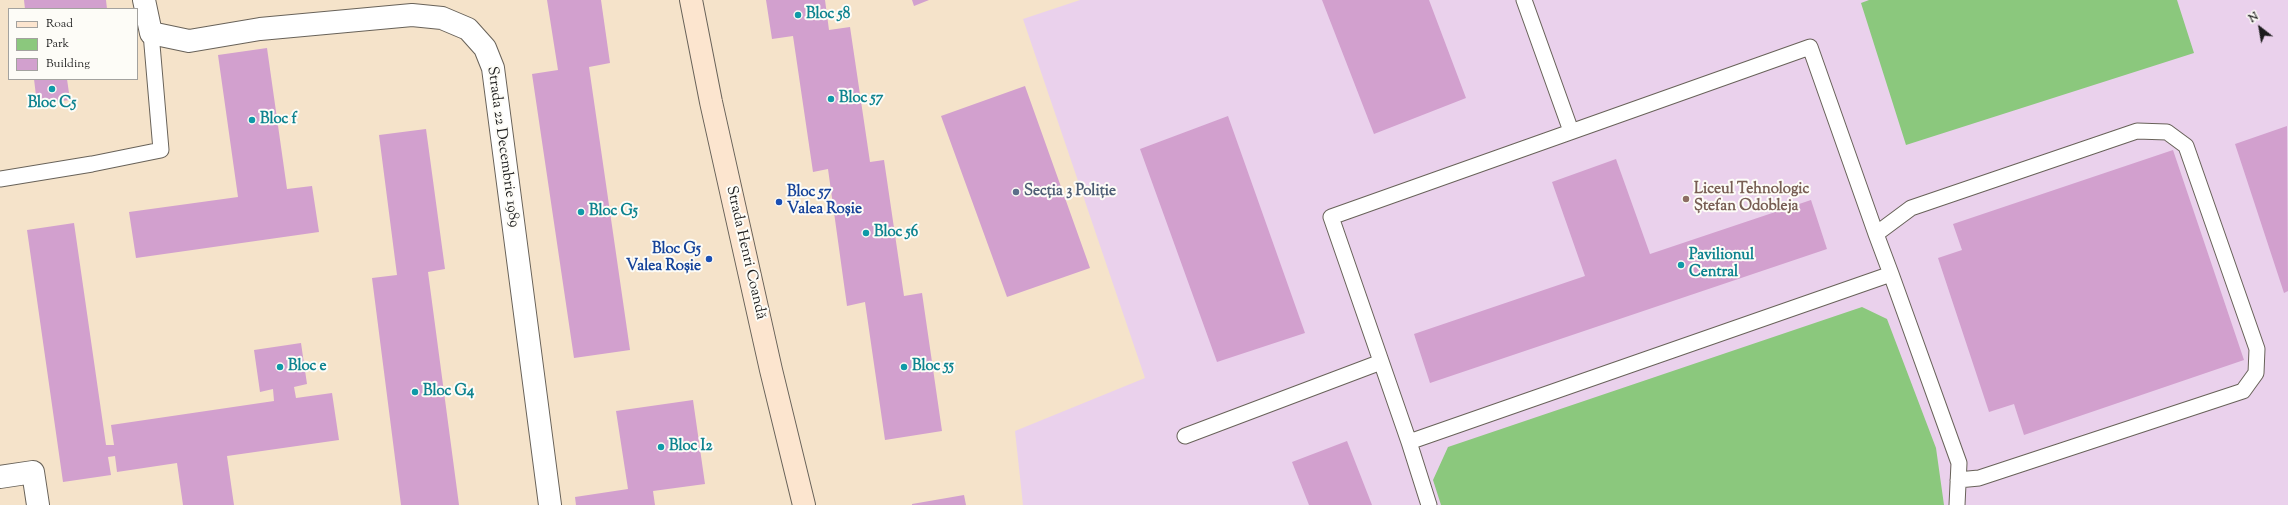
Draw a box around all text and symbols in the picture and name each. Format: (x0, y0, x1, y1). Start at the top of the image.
place label: Bloc 58 (806, 6, 850, 24)
legend (8, 8, 138, 80)
north arrow (2240, 8, 2280, 48)
text: N (2246, 9, 2262, 27)
marker: Bloc 58 (793, 10, 803, 20)
text: Road (46, 15, 73, 33)
text: Park (46, 35, 69, 53)
text: Building (46, 55, 90, 73)
street label: Strada 22 Decembrie 1989 (482, 65, 522, 229)
marker: Bloc C5 (47, 84, 57, 94)
place label: Bloc 57 (839, 90, 883, 108)
marker: Bloc 57 (826, 94, 836, 104)
place label: Bloc C5 (28, 95, 76, 113)
place label: Bloc f (260, 111, 297, 129)
marker: Bloc f (247, 115, 257, 125)
place label: Liceul Tehnologic Ștefan Odobleja (1694, 181, 1809, 216)
place label: Secția 3 Poliție (1024, 183, 1116, 201)
street label: Strada Henri Coandă (721, 184, 769, 322)
place label: Bloc 57 Valea Roșie (787, 184, 862, 219)
marker: Secția 3 Poliție (1011, 187, 1021, 197)
marker: Liceul Tehnologic Ștefan Odobleja (1681, 194, 1691, 204)
marker: Bloc 57 Valea Roșie (774, 197, 784, 207)
place label: Bloc G5 (589, 203, 638, 221)
marker: Bloc G5 (576, 207, 586, 217)
place label: Bloc 56 (874, 224, 918, 242)
marker: Bloc 56 (861, 228, 871, 238)
place label: Bloc G5 Valea Roșie (626, 241, 701, 276)
place label: Pavilionul Central (1689, 247, 1754, 282)
marker: Bloc G5 Valea Roșie (704, 254, 714, 264)
marker: Pavilionul Central (1676, 260, 1686, 270)
place label: Bloc e (288, 358, 327, 376)
place label: Bloc 55 (912, 358, 954, 376)
marker: Bloc e (275, 362, 285, 372)
marker: Bloc 55 (899, 362, 909, 372)
place label: Bloc G4 (423, 383, 474, 401)
marker: Bloc G4 (410, 387, 420, 397)
place label: Bloc I2 (669, 438, 713, 456)
marker: Bloc I2 (656, 442, 666, 452)

